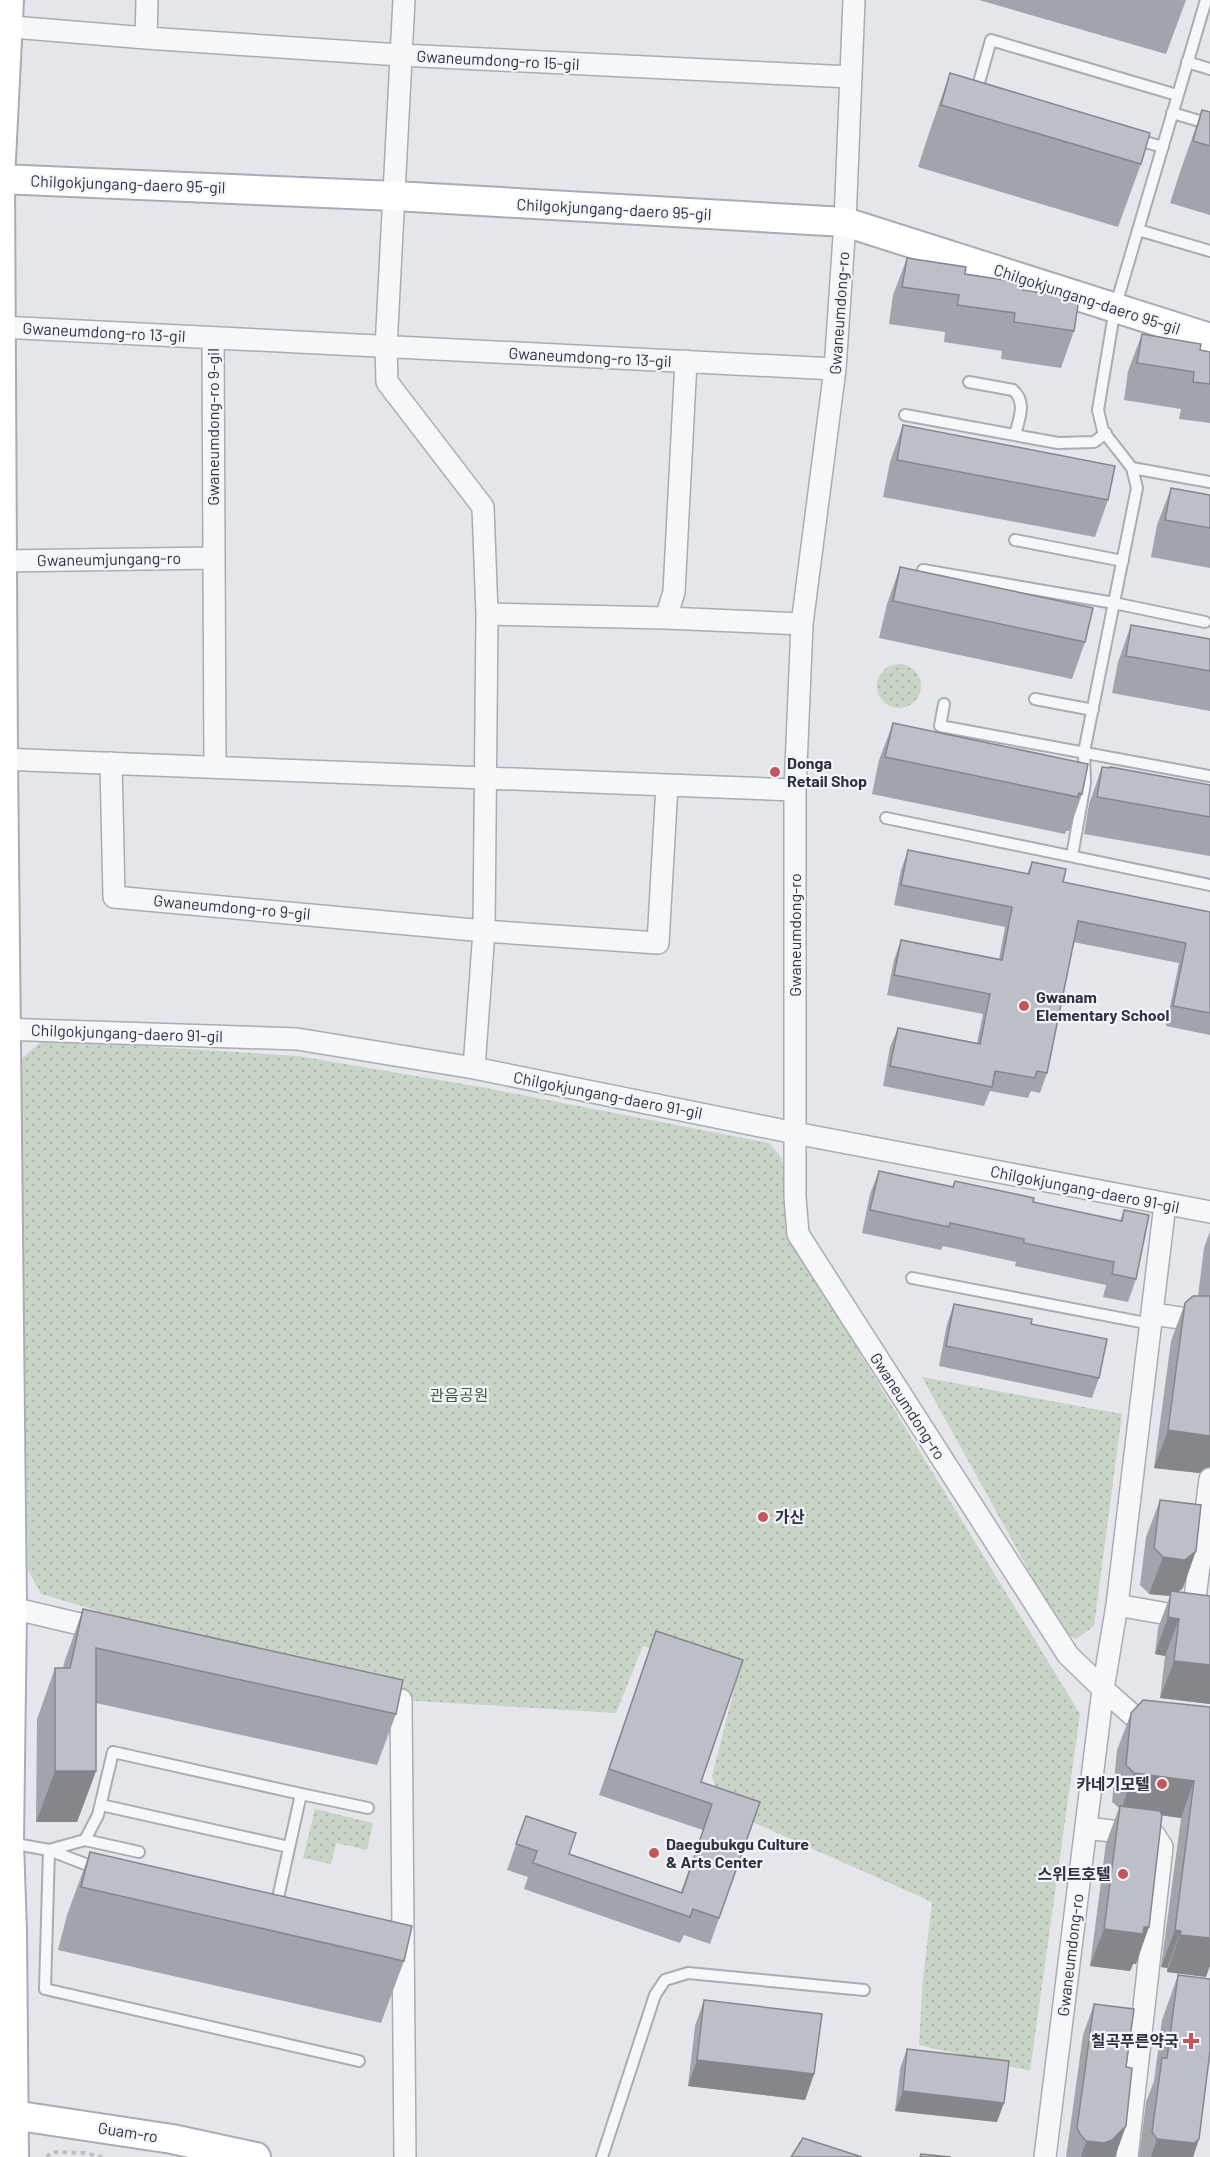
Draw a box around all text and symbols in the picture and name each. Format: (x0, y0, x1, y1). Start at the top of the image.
street label: Gwaneumdong-ro 15-gil (416, 46, 580, 73)
street label: Chilgokjungang-daero 95-gil (30, 171, 226, 196)
street label: Chilgokjungang-daero 95-gil (516, 194, 712, 223)
street label: Gwaneumdong-ro (825, 251, 852, 375)
street label: Chilgokjungang-daero 95-gil (991, 259, 1183, 338)
street label: Gwaneumdong-ro 13-gil (22, 318, 186, 345)
street label: Gwaneumdong-ro 13-gil (508, 343, 672, 370)
street label: Gwaneumdong-ro 9-gil (203, 348, 222, 506)
street label: Gwaneumjungang-ro (37, 548, 181, 569)
place label: Donga Retail Shop (787, 753, 867, 790)
marker: Donga Retail Shop (768, 765, 782, 779)
street label: Gwaneumdong-ro (785, 873, 804, 997)
street label: Gwaneumdong-ro 9-gil (153, 890, 311, 923)
place label: Gwanam Elementary School (1036, 987, 1170, 1024)
marker: Gwanam Elementary School (1017, 999, 1031, 1013)
street label: Chilgokjungang-daero 91-gil (31, 1020, 223, 1045)
street label: Chilgokjungang-daero 91-gil (512, 1067, 704, 1122)
street label: Chilgokjungang-daero 91-gil (989, 1161, 1181, 1216)
street label: Gwaneumdong-ro (867, 1349, 950, 1463)
park label: 관음공원 (430, 1385, 488, 1404)
place label: 가산 (775, 1507, 805, 1526)
marker: 가산 (756, 1510, 770, 1524)
place label: 카네기모텔 (1076, 1774, 1150, 1793)
marker: 카네기모텔 (1155, 1777, 1169, 1791)
place label: Daegubukgu Culture & Arts Center (666, 1834, 809, 1871)
marker: Daegubukgu Culture & Arts Center (647, 1846, 661, 1860)
place label: 스위트호텔 (1037, 1864, 1111, 1883)
marker: 스위트호텔 (1116, 1867, 1130, 1881)
street label: Gwaneumdong-ro (1053, 1892, 1086, 2017)
place label: 칠곡푸른약국 (1091, 2031, 1179, 2050)
marker: 칠곡푸른약국 (1184, 2034, 1198, 2048)
street label: Guam-ro (97, 2117, 159, 2146)

